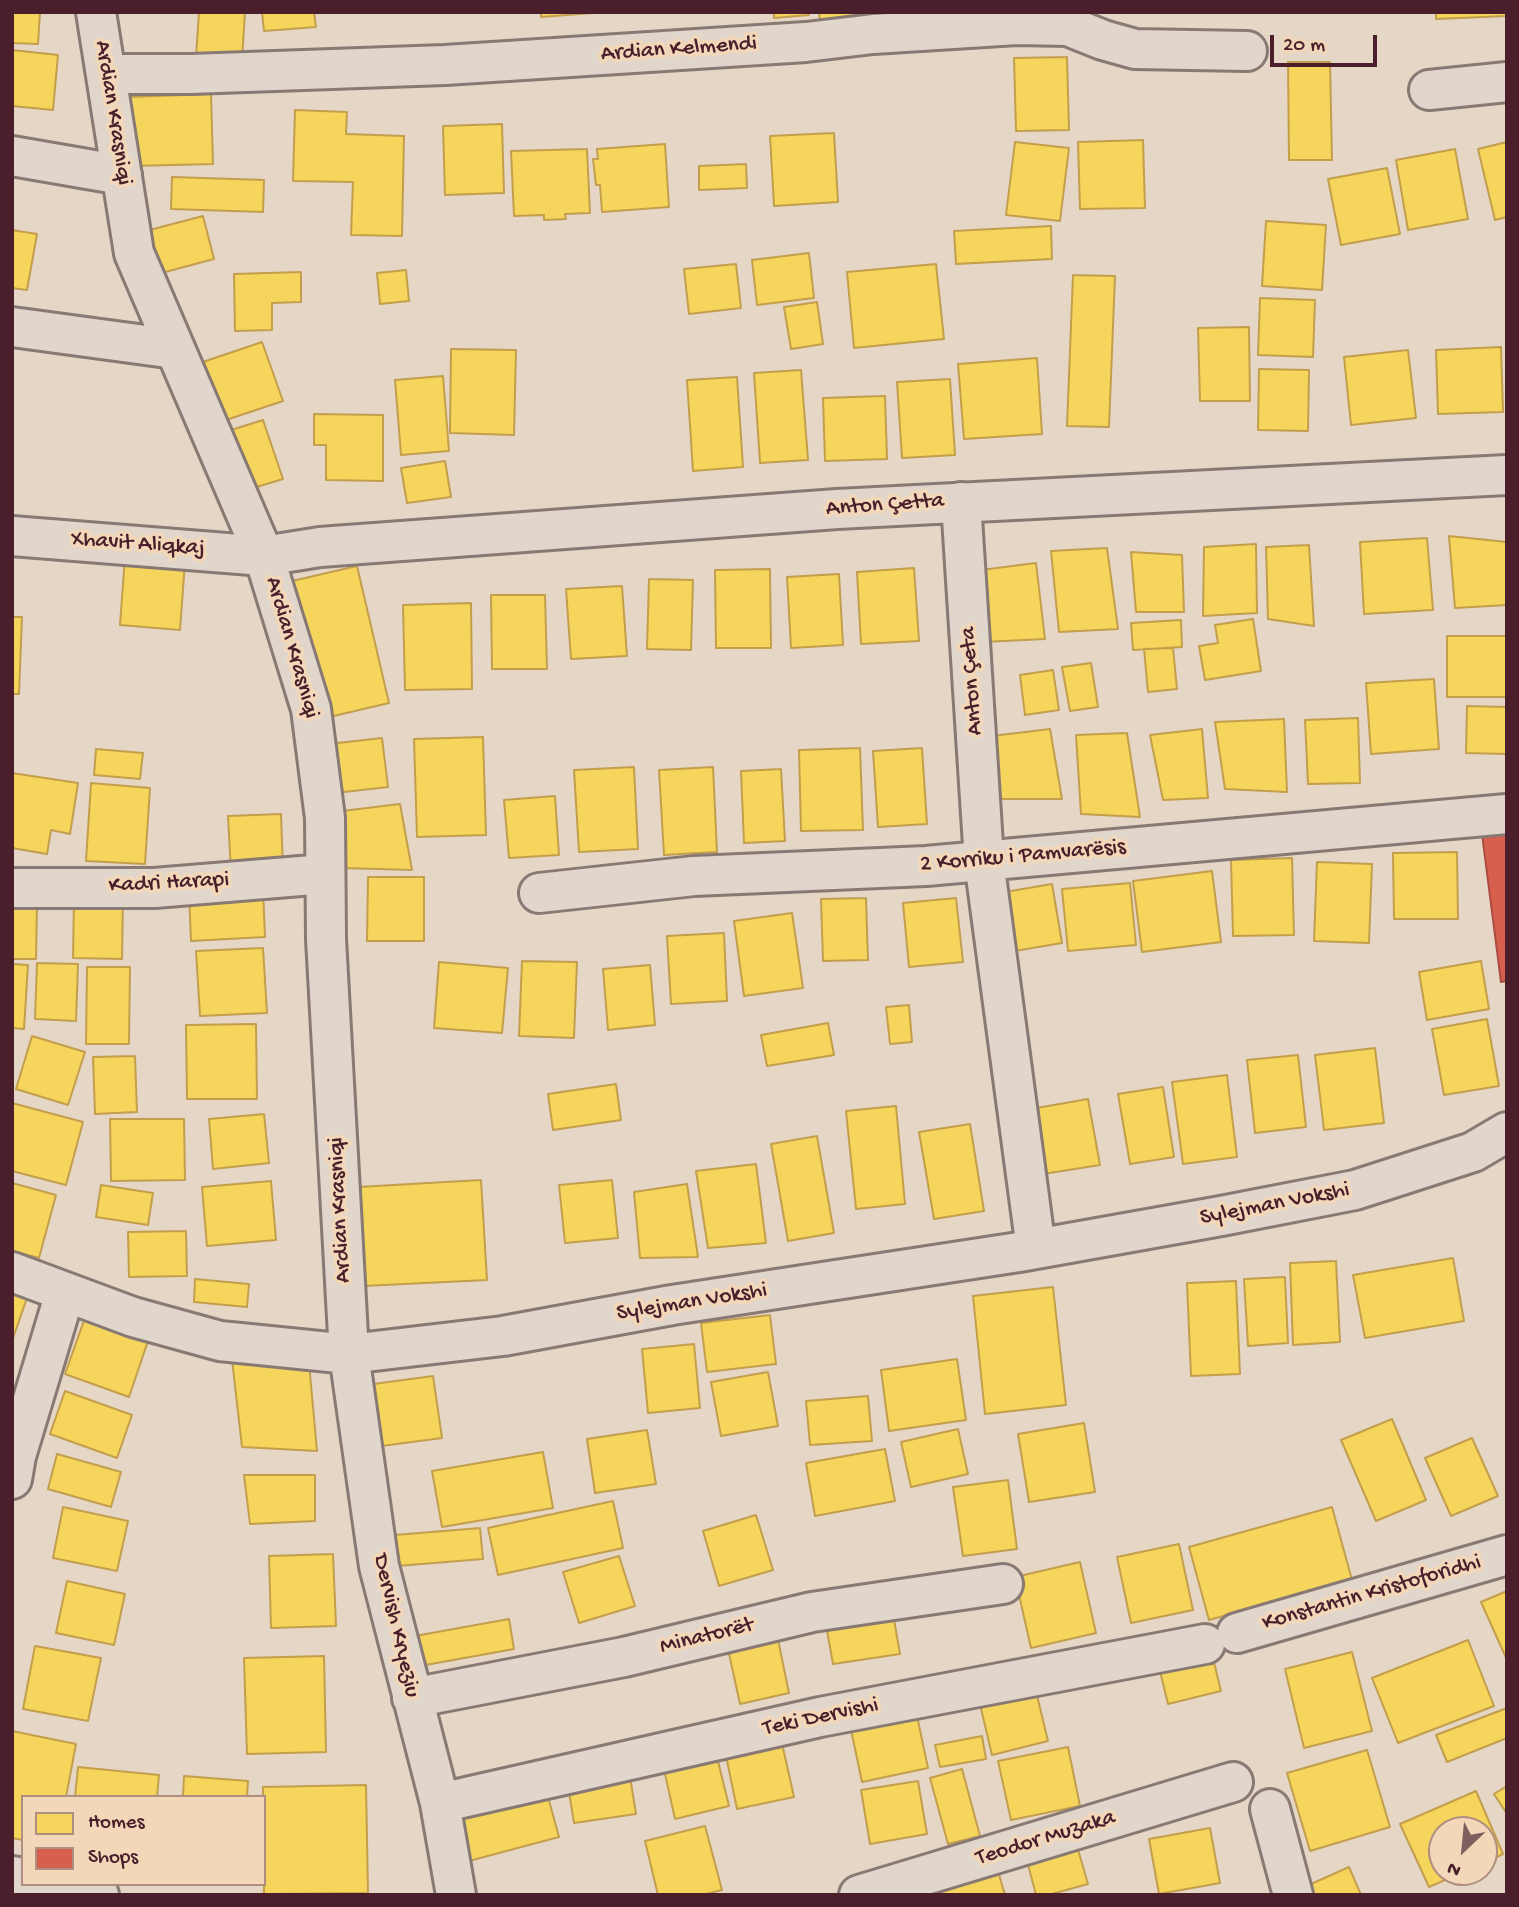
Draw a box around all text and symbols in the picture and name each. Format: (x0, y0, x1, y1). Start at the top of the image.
scale bar (1274, 21, 1381, 65)
street label: Ardian Kelmendi (600, 31, 758, 69)
text: 20 m (1283, 34, 1325, 59)
street label: Ardian Krasniqi (87, 39, 137, 187)
street label: Anton Çetta (825, 488, 945, 524)
street label: Xhavit Aliqkaj (70, 527, 206, 563)
street label: Ardian Krasniqi (258, 574, 324, 722)
street label: Anton Çeta (955, 626, 991, 736)
street label: 2 Korriku i Pamvarësis (919, 834, 1127, 880)
street label: Kadri Harapi (108, 867, 230, 901)
street label: Ardian Krasniqi (323, 1136, 359, 1284)
street label: Sylejman Vokshi (1198, 1177, 1352, 1233)
street label: Sylejman Vokshi (615, 1277, 769, 1329)
street label: Konstantin Kristoforidhi (1259, 1550, 1485, 1638)
street label: Dervish Kryeziu (365, 1552, 425, 1700)
street label: Minatorët (657, 1612, 757, 1662)
street label: Teki Dervishi (761, 1692, 881, 1744)
legend (21, 1795, 266, 1886)
street label: Teodor Muzaka (973, 1805, 1119, 1873)
text: Homes (88, 1811, 144, 1836)
north arrow (1428, 1816, 1498, 1886)
text: Shops (88, 1846, 138, 1871)
text: N (1444, 1855, 1465, 1882)

